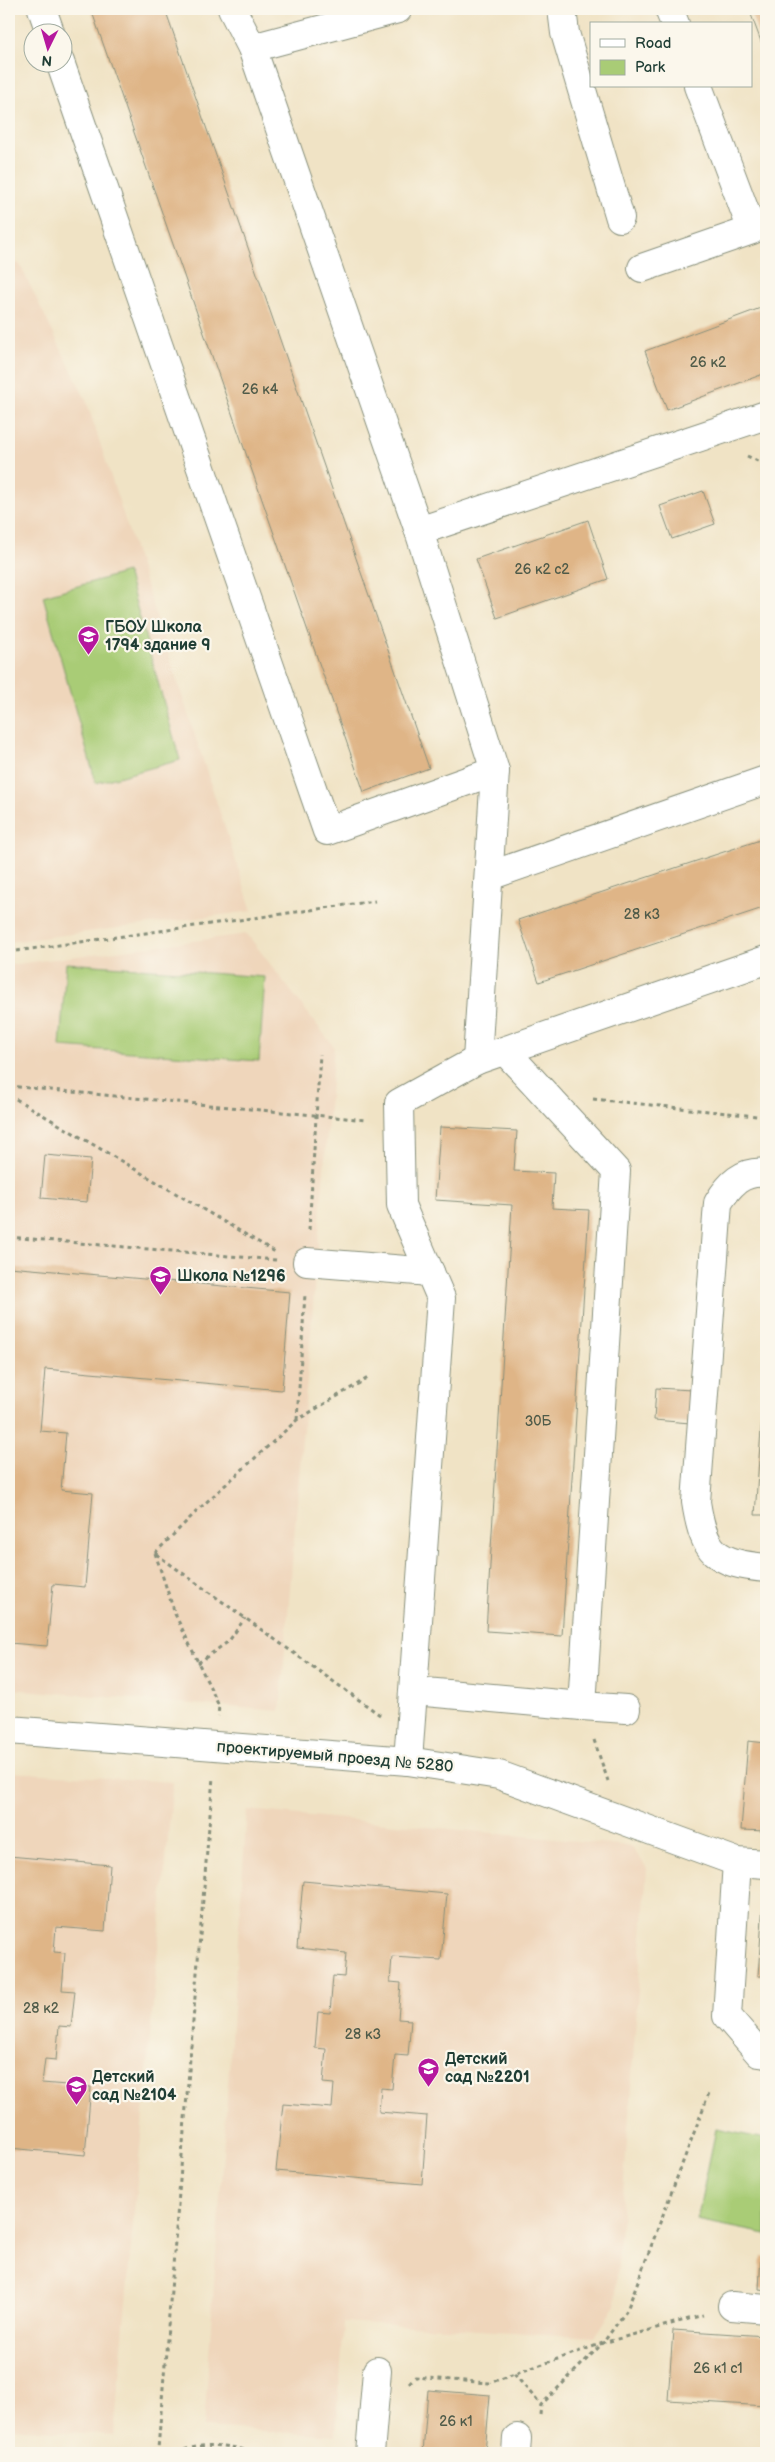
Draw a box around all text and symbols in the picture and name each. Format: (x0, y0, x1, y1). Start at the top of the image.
north arrow (22, 22, 72, 72)
legend (590, 22, 752, 88)
text: Road (635, 34, 671, 53)
text: N (41, 52, 53, 69)
text: Park (635, 58, 666, 77)
house number: 26 к2 (690, 354, 727, 371)
house number: 26 к4 (242, 381, 279, 398)
house number: 26 к2 с2 (514, 561, 570, 578)
place label: ГБОУ Школа 1794 здание 9 (105, 618, 211, 655)
school or university icon: ГБОУ Школа 1794 здание 9 (77, 624, 101, 655)
house number: 28 к3 (624, 906, 660, 923)
school or university icon: Школа №1296 (149, 1264, 173, 1295)
place label: Школа №1296 (177, 1267, 286, 1286)
house number: 30Б (525, 1413, 552, 1430)
street label: проектируемый проезд № 5280 (216, 1737, 454, 1777)
house number: 28 к2 (23, 2000, 60, 2017)
house number: 28 к3 (345, 2026, 381, 2043)
place label: Детский сад №2201 (445, 2050, 530, 2087)
school or university icon: Детский сад №2201 (417, 2056, 441, 2087)
place label: Детский сад №2104 (92, 2068, 177, 2105)
school or university icon: Детский сад №2104 (64, 2074, 88, 2105)
house number: 26 к1 с1 (693, 2360, 743, 2377)
house number: 26 к1 (439, 2413, 473, 2430)

